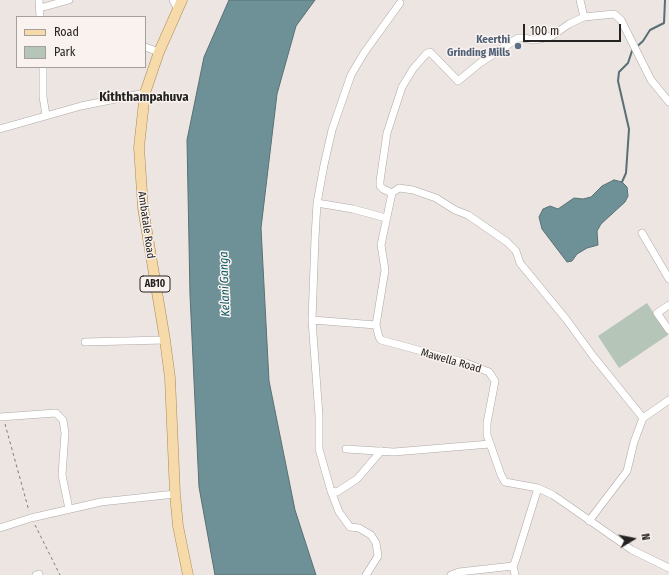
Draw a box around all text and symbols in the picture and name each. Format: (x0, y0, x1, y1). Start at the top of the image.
legend (16, 16, 146, 68)
scale bar (525, 16, 623, 42)
text: 100 m (530, 24, 559, 38)
text: Road (54, 25, 79, 39)
place label: Keerthi Grinding Mills (447, 33, 510, 59)
marker: Keerthi Grinding Mills (513, 41, 523, 51)
text: Park (54, 45, 75, 59)
district label: Kiththampahuva (99, 89, 189, 105)
street label: Ambatale Road (135, 190, 157, 260)
water label: Kelani Ganga (217, 251, 233, 317)
road number: AB10 (140, 276, 170, 292)
street label: Mawella Road (419, 346, 483, 376)
north arrow (613, 519, 653, 559)
text: N (638, 532, 652, 541)

